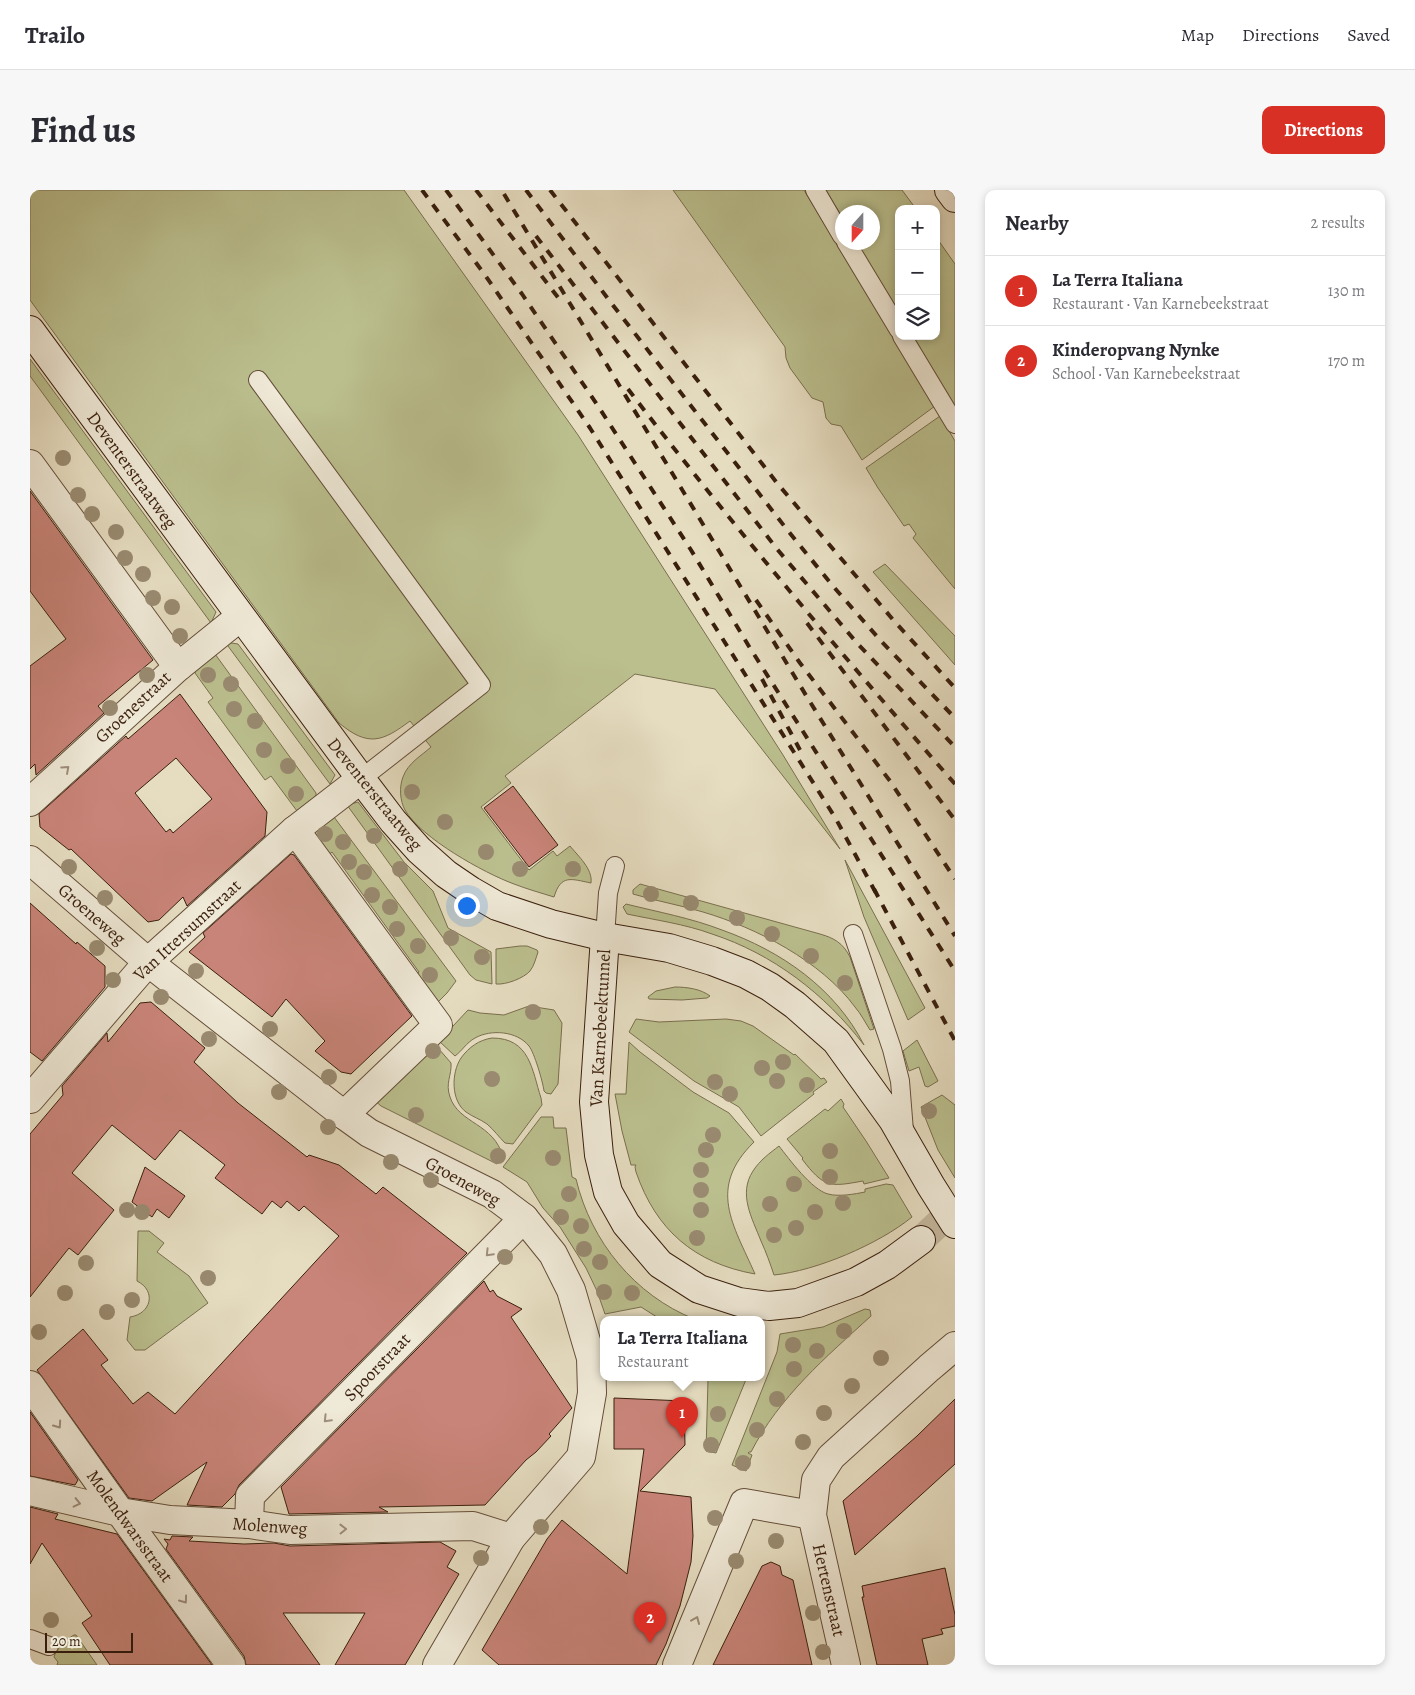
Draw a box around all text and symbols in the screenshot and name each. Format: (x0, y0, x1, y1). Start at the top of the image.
text: Trailo (25, 19, 85, 51)
text: Map (1181, 23, 1214, 47)
text: Directions (1242, 23, 1319, 47)
text: Saved (1347, 23, 1390, 47)
text: Find us (30, 106, 136, 154)
button: Directions (1262, 106, 1385, 154)
north arrow (835, 205, 880, 250)
map controls (895, 205, 940, 340)
button: + (895, 205, 940, 250)
text: Nearby (1005, 209, 1068, 237)
text: 2 results (1310, 212, 1365, 234)
button: − (895, 250, 940, 295)
text: La Terra Italiana (1052, 267, 1183, 293)
text: 1 (1018, 280, 1024, 302)
text: 130 m (1328, 280, 1365, 302)
text: Restaurant · Van Karnebeekstraat (1052, 293, 1269, 315)
button: layers (895, 295, 940, 340)
text: Kinderopvang Nynke (1052, 337, 1220, 363)
text: 2 (1017, 350, 1025, 372)
text: 170 m (1328, 350, 1365, 372)
text: School · Van Karnebeekstraat (1052, 363, 1240, 385)
street label: Deventerstraatweg (81, 407, 183, 533)
street label: Groenestraat (90, 665, 176, 748)
street label: Deventerstraatweg (322, 732, 428, 856)
one-way arrow (61, 766, 70, 775)
street label: Van Ittersumstraat (127, 874, 246, 987)
street label: Groeneweg (53, 878, 131, 950)
your location (454, 893, 480, 919)
street label: Van Karnebeektunnel (584, 948, 616, 1108)
street label: Groeneweg (421, 1150, 505, 1212)
one-way arrow (486, 1247, 495, 1256)
popup (600, 1316, 765, 1381)
text: La Terra Italiana (617, 1325, 748, 1351)
street label: Spoorstraat (338, 1328, 416, 1406)
text: Restaurant (617, 1351, 689, 1373)
pin: 1 (666, 1397, 698, 1438)
one-way arrow (324, 1413, 333, 1422)
one-way arrow (52, 1419, 61, 1429)
street label: Molendwarsstraat (81, 1465, 179, 1587)
one-way arrow (73, 1497, 82, 1508)
street label: Molenweg (232, 1511, 308, 1541)
one-way arrow (340, 1524, 347, 1534)
street label: Hertenstraat (807, 1541, 851, 1639)
one-way arrow (178, 1594, 186, 1603)
pin: 2 (634, 1602, 666, 1643)
one-way arrow (689, 1616, 700, 1625)
scale bar (45, 1630, 132, 1653)
text: 20 m (52, 1632, 81, 1651)

